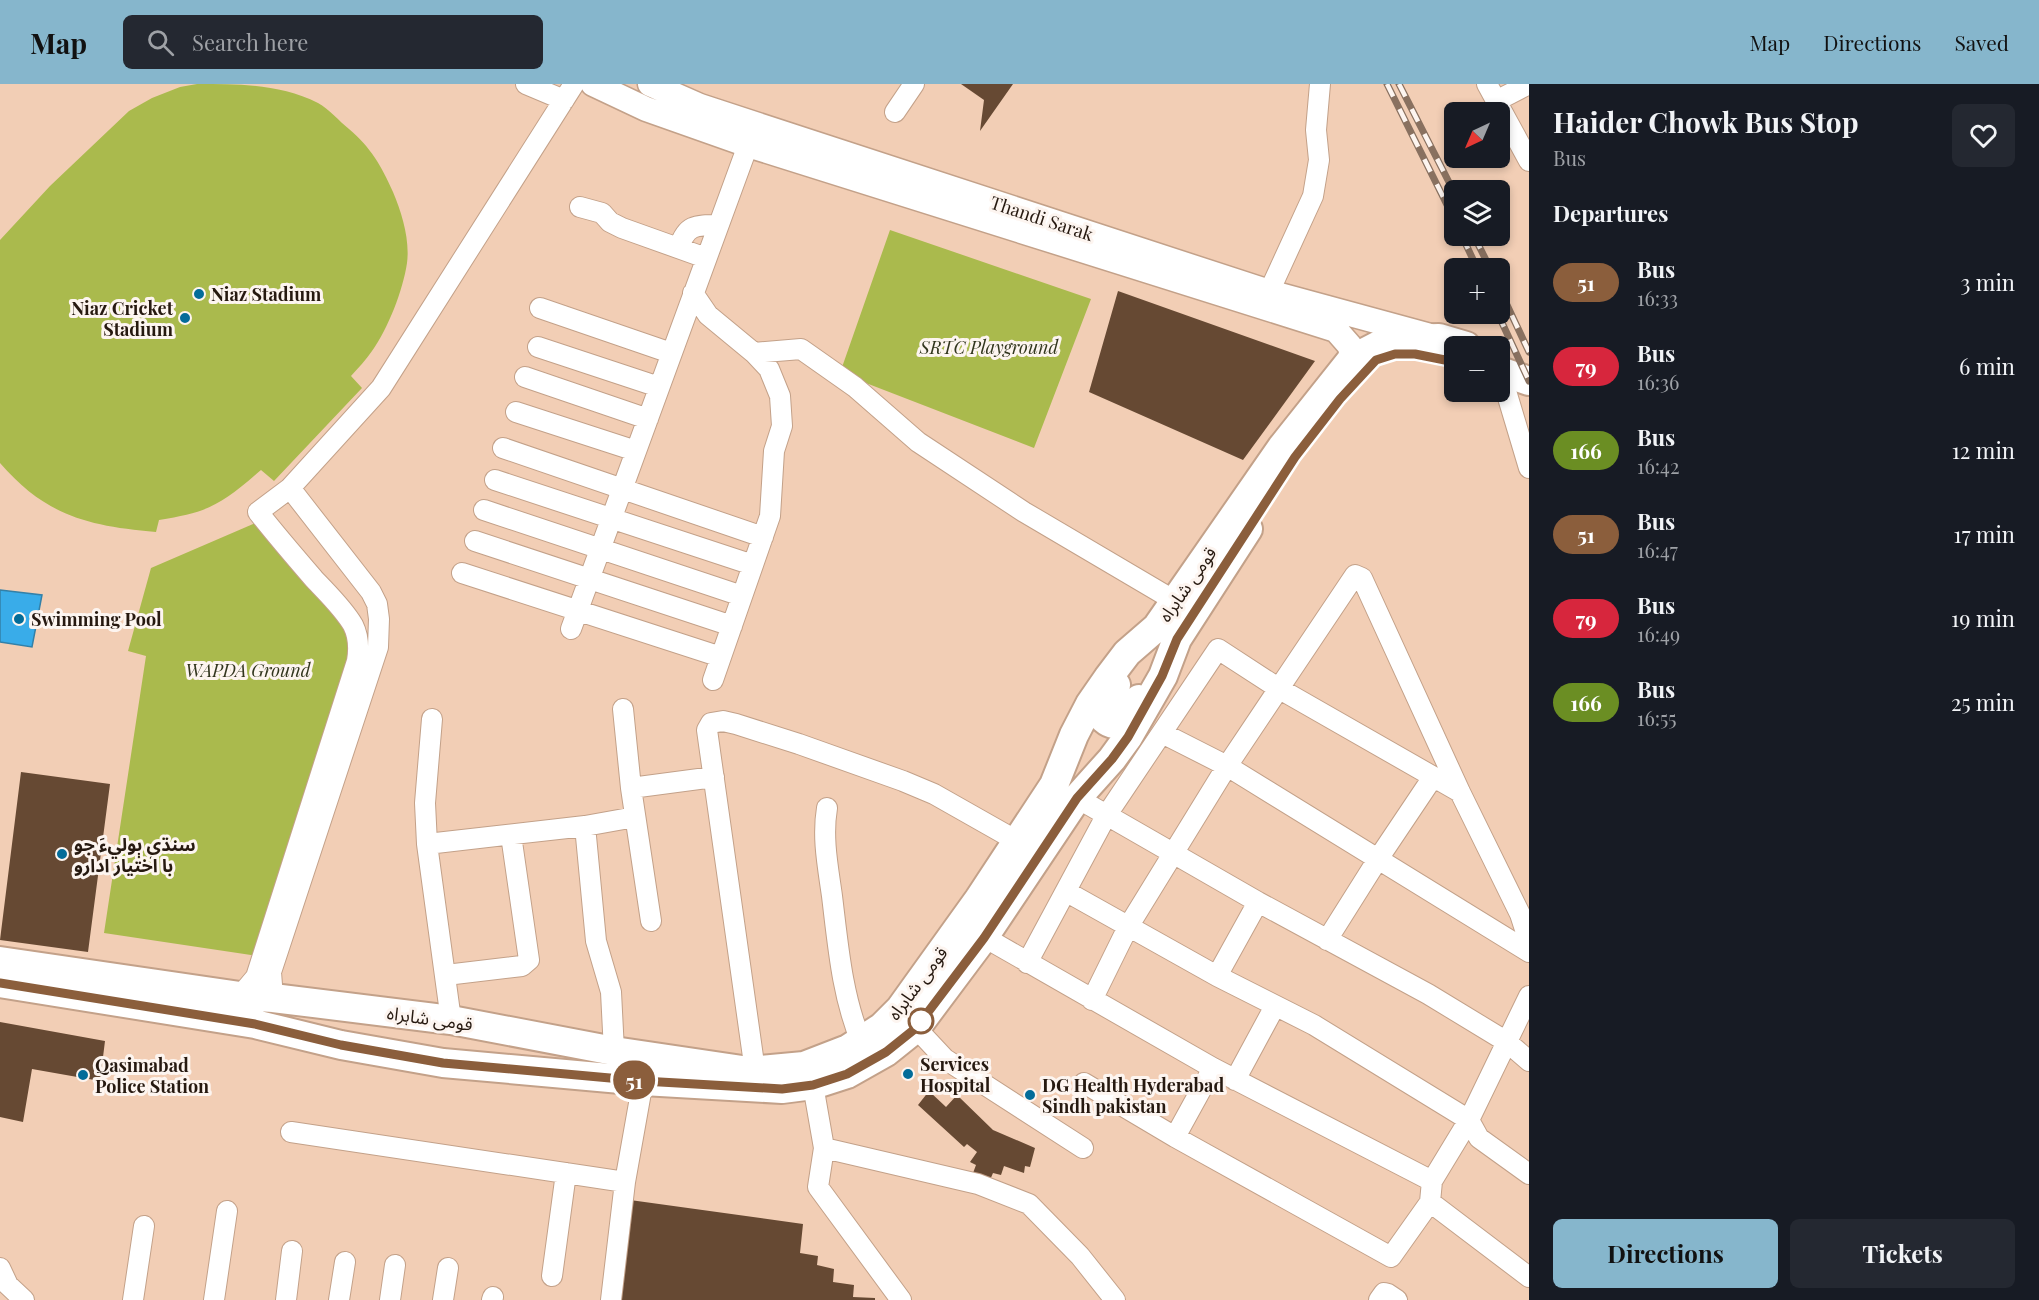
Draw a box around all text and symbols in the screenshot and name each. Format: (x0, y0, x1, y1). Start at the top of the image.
search box (123, 15, 543, 69)
text: Map (30, 24, 87, 61)
icon: search (144, 26, 177, 59)
text: Search here (192, 27, 308, 57)
text: Map (1749, 28, 1790, 56)
text: Directions (1823, 28, 1921, 56)
text: Saved (1954, 28, 2009, 56)
north arrow (1444, 102, 1510, 168)
map controls (1444, 102, 1510, 402)
text: Haider Chowk Bus Stop (1553, 103, 1858, 140)
button: heart (1952, 104, 2015, 167)
text: Bus (1553, 144, 1586, 171)
button: layers (1444, 180, 1510, 246)
street label: Thandi Sarak (987, 190, 1097, 246)
text: Departures (1553, 198, 1668, 228)
text: Bus (1637, 254, 1675, 284)
button: + (1444, 258, 1510, 324)
text: 3 min (1960, 267, 2015, 297)
text: 51 (1577, 268, 1595, 296)
place label: Niaz Stadium (211, 282, 322, 306)
text: 16:33 (1637, 284, 1678, 311)
marker: Niaz Stadium (192, 287, 206, 301)
place label: Niaz Cricket Stadium (71, 296, 174, 341)
marker: Niaz Cricket Stadium (178, 311, 192, 325)
park label: SRTC Playground (919, 335, 1060, 359)
button: − (1444, 336, 1510, 402)
text: Bus (1637, 338, 1675, 368)
text: 6 min (1959, 351, 2015, 381)
text: 79 (1575, 352, 1597, 380)
text: 16:36 (1637, 368, 1679, 395)
text: Bus (1637, 422, 1675, 452)
text: 12 min (1952, 435, 2015, 465)
text: 166 (1570, 436, 1602, 464)
text: 16:42 (1637, 452, 1680, 479)
text: Bus (1637, 506, 1675, 536)
text: 17 min (1954, 519, 2015, 549)
text: 51 (1577, 520, 1595, 548)
text: 16:47 (1637, 536, 1678, 563)
street label: قومی شاہراہ (1152, 542, 1222, 626)
text: Bus (1637, 590, 1675, 620)
text: 19 min (1951, 603, 2015, 633)
text: 79 (1575, 604, 1597, 632)
place label: Swimming Pool (31, 607, 162, 631)
marker: Swimming Pool (12, 612, 26, 626)
text: 16:49 (1637, 620, 1680, 647)
park label: WAPDA Ground (186, 658, 312, 682)
text: Bus (1637, 674, 1675, 704)
text: 25 min (1951, 687, 2015, 717)
text: 166 (1570, 688, 1602, 716)
text: 16:55 (1637, 704, 1677, 731)
place label: سنڌي ٻوليءَ جو با اختيار ادارو (74, 832, 196, 877)
marker: سنڌي ٻوليءَ جو با اختيار ادارو (55, 847, 69, 861)
street label: قومی شاہراہ (881, 941, 953, 1025)
street label: قومی شاہراہ (386, 1000, 474, 1036)
unlabelled marker (908, 1008, 934, 1034)
place label: Services Hospital (920, 1052, 991, 1097)
place label: Qasimabad Police Station (95, 1053, 209, 1098)
line badge: 51 (607, 1060, 661, 1100)
text: 51 (625, 1066, 643, 1094)
marker: Services Hospital (901, 1067, 915, 1081)
marker: Qasimabad Police Station (76, 1068, 90, 1082)
place label: DG Health Hyderabad Sindh pakistan (1042, 1073, 1224, 1118)
marker: DG Health Hyderabad Sindh pakistan (1023, 1088, 1037, 1102)
button: Directions (1553, 1219, 1778, 1288)
button: Tickets (1790, 1219, 2015, 1288)

